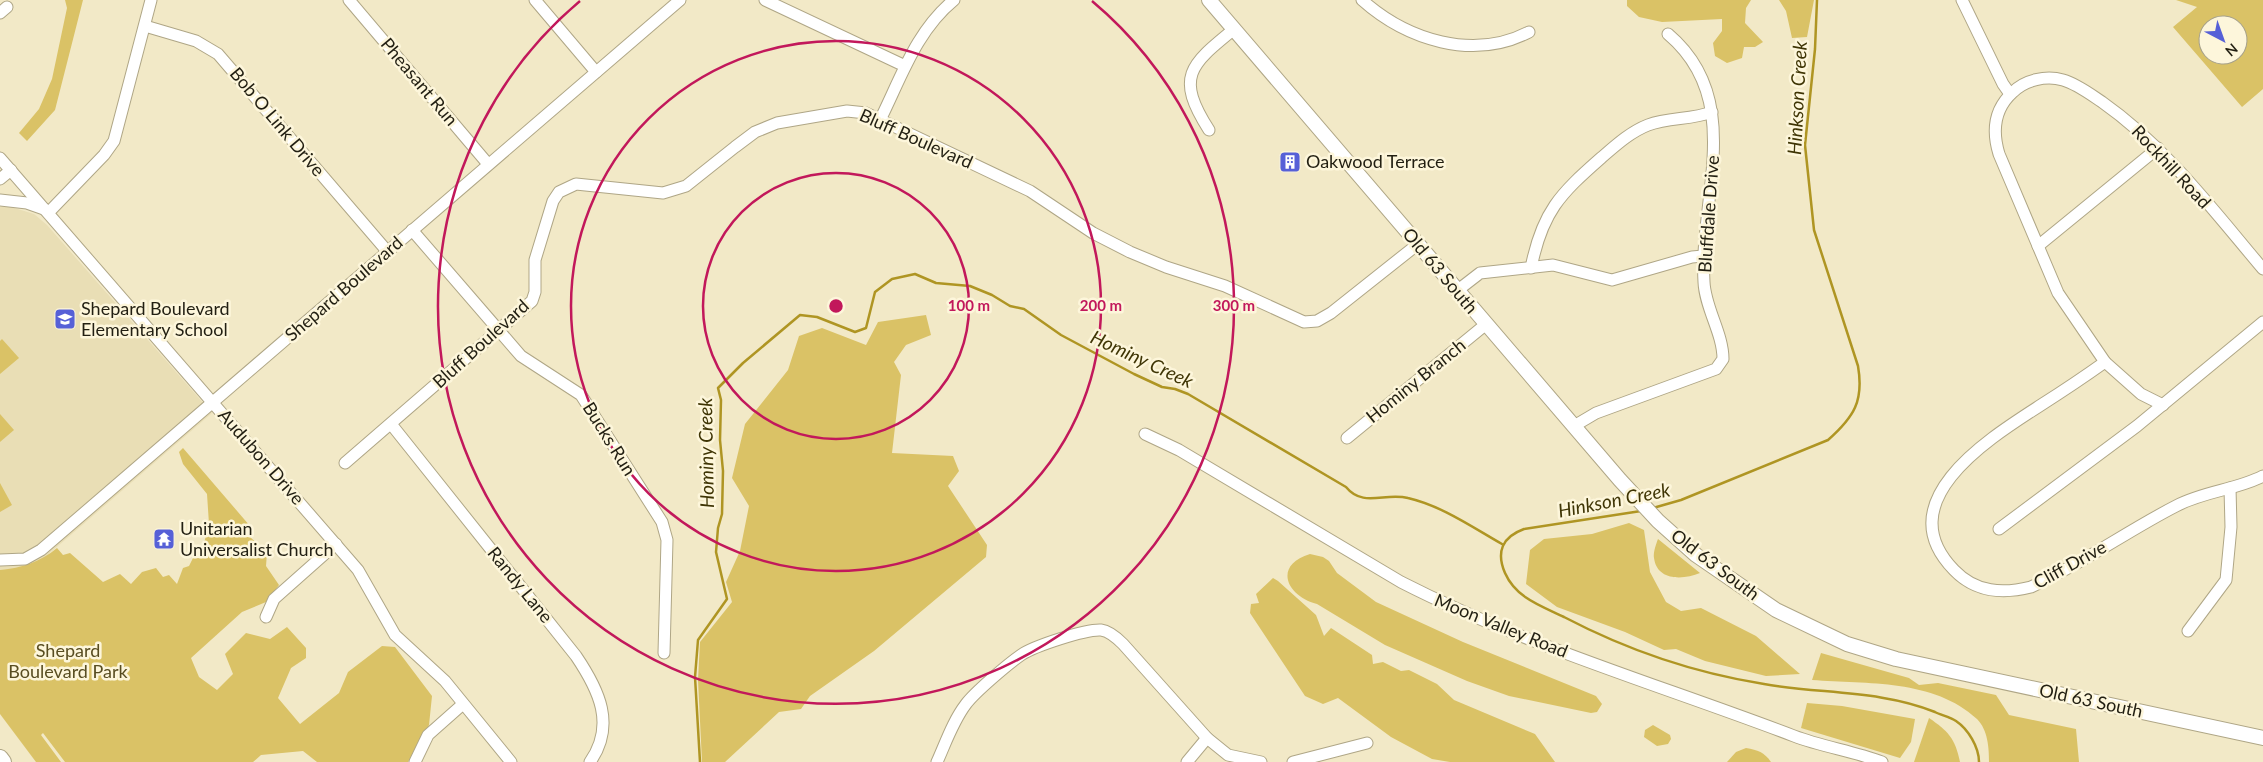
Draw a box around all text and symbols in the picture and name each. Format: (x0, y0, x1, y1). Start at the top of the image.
north arrow (2198, 15, 2248, 65)
street label: Pheasant Run (377, 33, 463, 130)
water label: Hinkson Creek (1782, 40, 1811, 155)
text: N (2222, 40, 2242, 60)
street label: Bob O Link Drive (226, 62, 330, 180)
street label: Bluff Boulevard (856, 103, 976, 173)
street label: Rockhill Road (2128, 120, 2216, 213)
building icon: Oakwood Terrace (1278, 150, 1302, 174)
place label: Oakwood Terrace (1306, 150, 1445, 172)
street label: Bluffdale Drive (1693, 154, 1723, 273)
street label: Old 63 South (1399, 223, 1483, 318)
street label: Shepard Boulevard (280, 231, 407, 345)
street label: Bluff Boulevard (428, 294, 533, 392)
text: 100 m (948, 296, 990, 314)
text: 200 m (1080, 296, 1122, 314)
text: 300 m (1213, 296, 1255, 314)
place label: Shepard Boulevard Elementary School (81, 297, 230, 340)
centre of rings (827, 297, 845, 315)
school or university icon: Shepard Boulevard Elementary School (53, 307, 77, 331)
water label: Hominy Creek (1087, 325, 1198, 393)
street label: Hominy Branch (1361, 333, 1470, 427)
water label: Hominy Creek (693, 397, 718, 508)
street label: Bucks Run (579, 398, 641, 479)
street label: Audubon Drive (214, 404, 309, 509)
water label: Hinkson Creek (1556, 477, 1673, 522)
place label: Unitarian Universalist Church (180, 517, 333, 560)
street label: Old 63 South (1667, 524, 1764, 605)
temple icon: Unitarian Universalist Church (152, 527, 176, 551)
street label: Cliff Drive (2029, 535, 2110, 593)
street label: Randy Lane (483, 542, 558, 627)
street label: Moon Valley Road (1432, 588, 1571, 662)
park label: Shepard Boulevard Park (8, 639, 129, 682)
street label: Old 63 South (2038, 678, 2145, 722)

